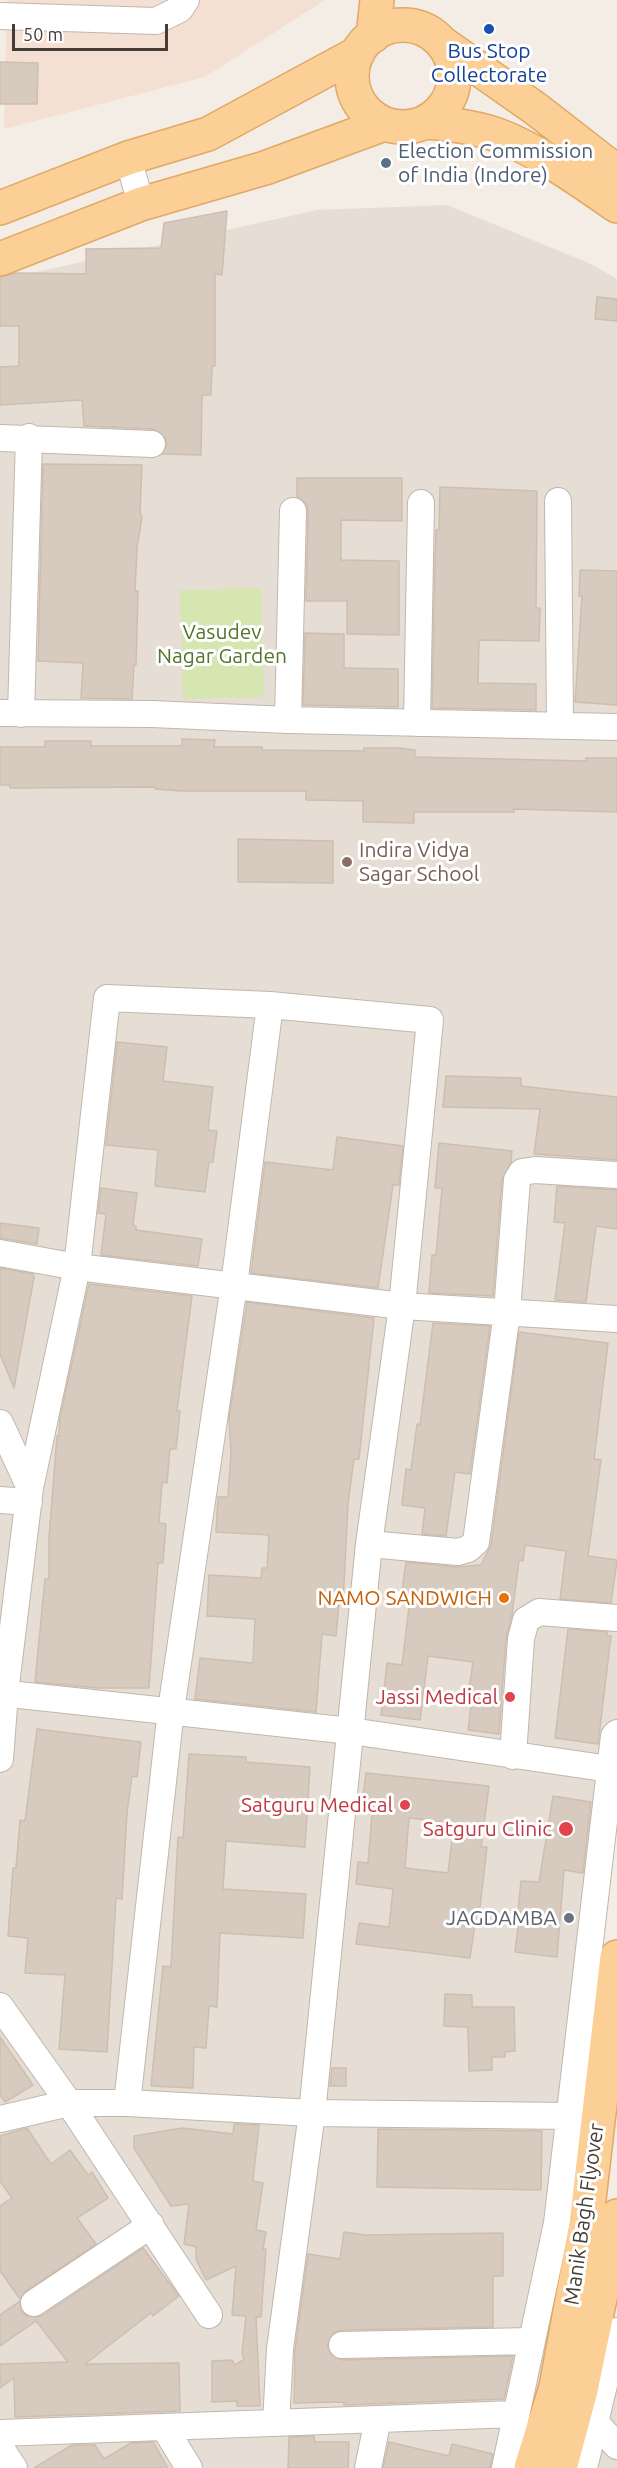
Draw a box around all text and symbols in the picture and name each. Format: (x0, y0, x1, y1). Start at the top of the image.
scale bar (15, 12, 171, 50)
marker: Bus Stop Collectorate (482, 22, 496, 36)
text: 50 m (23, 24, 63, 44)
place label: Bus Stop Collectorate (431, 38, 547, 88)
place label: Election Commission of India (Indore) (398, 138, 593, 188)
marker: Election Commission of India (Indore) (379, 156, 393, 170)
park label: Vasudev Nagar Garden (157, 619, 287, 669)
place label: Indira Vidya Sagar School (359, 837, 479, 887)
marker: Indira Vidya Sagar School (340, 855, 354, 869)
place label: NAMO SANDWICH (317, 1585, 492, 1611)
marker: NAMO SANDWICH (497, 1591, 511, 1605)
place label: Jassi Medical (376, 1684, 498, 1710)
marker: Jassi Medical (503, 1690, 517, 1704)
place label: Satguru Medical (241, 1792, 393, 1818)
marker: Satguru Medical (398, 1798, 412, 1812)
place label: Satguru Clinic (423, 1816, 552, 1842)
marker: Satguru Clinic (557, 1820, 575, 1838)
place label: JAGDAMBA (446, 1905, 557, 1931)
marker: JAGDAMBA (562, 1911, 576, 1925)
street label: Manik Bagh Flyover (559, 2122, 609, 2306)

